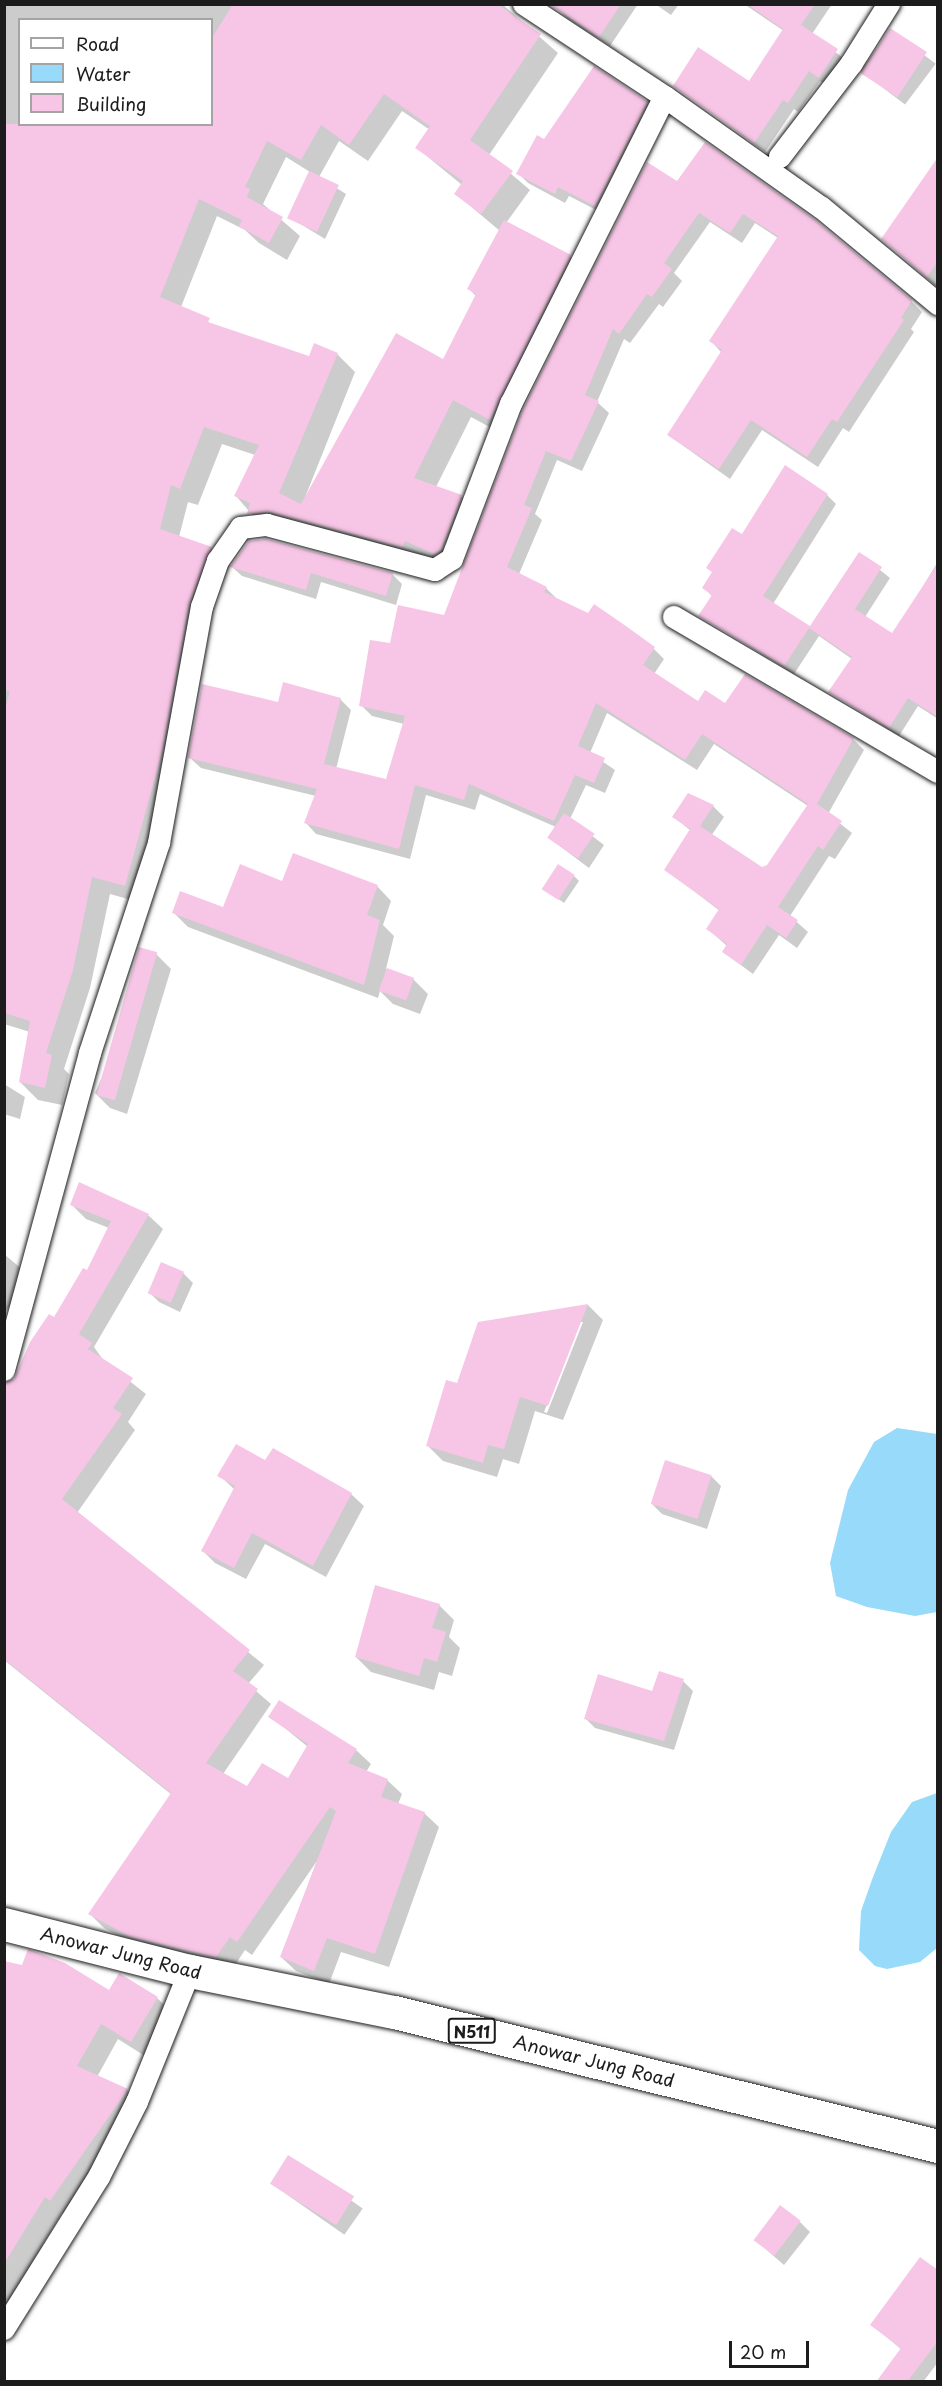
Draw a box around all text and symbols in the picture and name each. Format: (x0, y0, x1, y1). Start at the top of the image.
legend (18, 18, 213, 126)
text: Road (76, 30, 120, 57)
text: Water (76, 60, 130, 87)
text: Building (76, 90, 146, 117)
street label: Anowar Jung Road (38, 1922, 204, 1984)
road number: N511 (446, 2018, 498, 2044)
street label: Anowar Jung Road (511, 2030, 677, 2092)
scale bar (732, 2329, 812, 2367)
text: 20 m (740, 2338, 786, 2365)

